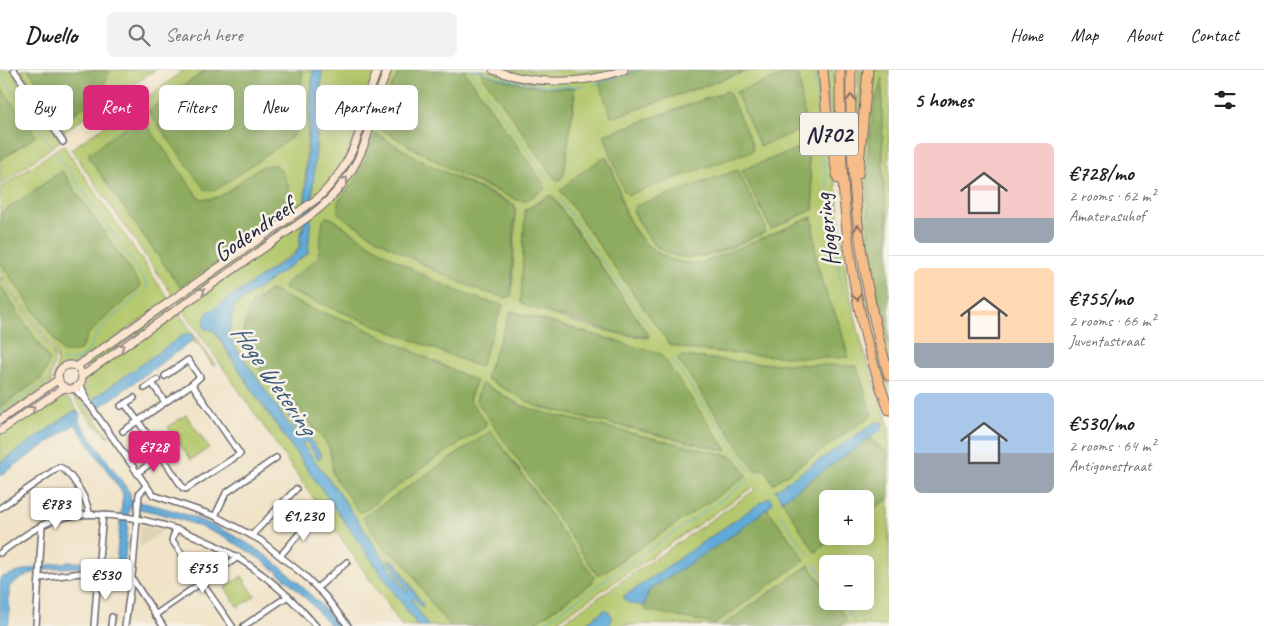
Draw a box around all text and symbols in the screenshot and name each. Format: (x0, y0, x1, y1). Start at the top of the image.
search box (107, 12, 457, 57)
text: Dwello (25, 20, 77, 50)
icon: search (125, 21, 153, 49)
text: Search here (165, 23, 243, 47)
text: Home (1010, 24, 1043, 46)
text: Map (1071, 24, 1098, 46)
text: About (1126, 24, 1162, 46)
text: Contact (1190, 24, 1239, 46)
chip: Buy (15, 85, 73, 130)
chip: Rent (83, 85, 149, 130)
chip: Filters (159, 85, 234, 130)
chip: New (244, 85, 306, 130)
chip: Apartment (316, 85, 418, 130)
icon: filters (1211, 86, 1239, 114)
text: 5 homes (914, 87, 973, 113)
one-way arrow (846, 94, 856, 102)
road number: N702 (800, 112, 858, 156)
text: €728/mo (1069, 160, 1134, 186)
icon: home (954, 163, 1014, 223)
one-way arrow (339, 176, 348, 186)
text: 2 rooms · 62 m² (1069, 186, 1155, 206)
street label: Godendreef (207, 188, 305, 270)
street label: Hogering (806, 190, 847, 269)
text: Amaterasuhof (1069, 206, 1145, 226)
one-way arrow (852, 224, 863, 232)
text: €755/mo (1069, 285, 1133, 311)
one-way arrow (196, 288, 205, 297)
icon: home (954, 288, 1014, 348)
one-way arrow (851, 292, 862, 301)
text: 2 rooms · 66 m² (1069, 311, 1155, 331)
water label: Hoge Wetering (224, 317, 326, 444)
text: Juventastraat (1069, 331, 1144, 351)
one-way arrow (115, 344, 125, 353)
one-way arrow (26, 406, 36, 415)
text: €530/mo (1069, 410, 1133, 436)
icon: home (954, 413, 1014, 473)
pin: €728 (124, 430, 184, 473)
text: 2 rooms · 64 m² (1069, 436, 1155, 456)
text: €728 (140, 437, 168, 457)
text: Antigonestraat (1069, 456, 1151, 476)
pin: €783 (26, 488, 86, 530)
map controls (819, 490, 874, 610)
button: + (819, 490, 874, 545)
text: €783 (42, 494, 70, 514)
pin: €1,230 (263, 500, 345, 542)
text: €1,230 (284, 506, 324, 526)
pin: €755 (173, 552, 233, 594)
button: − (819, 555, 874, 610)
pin: €530 (76, 558, 136, 601)
text: €755 (189, 558, 217, 578)
text: €530 (92, 565, 120, 585)

